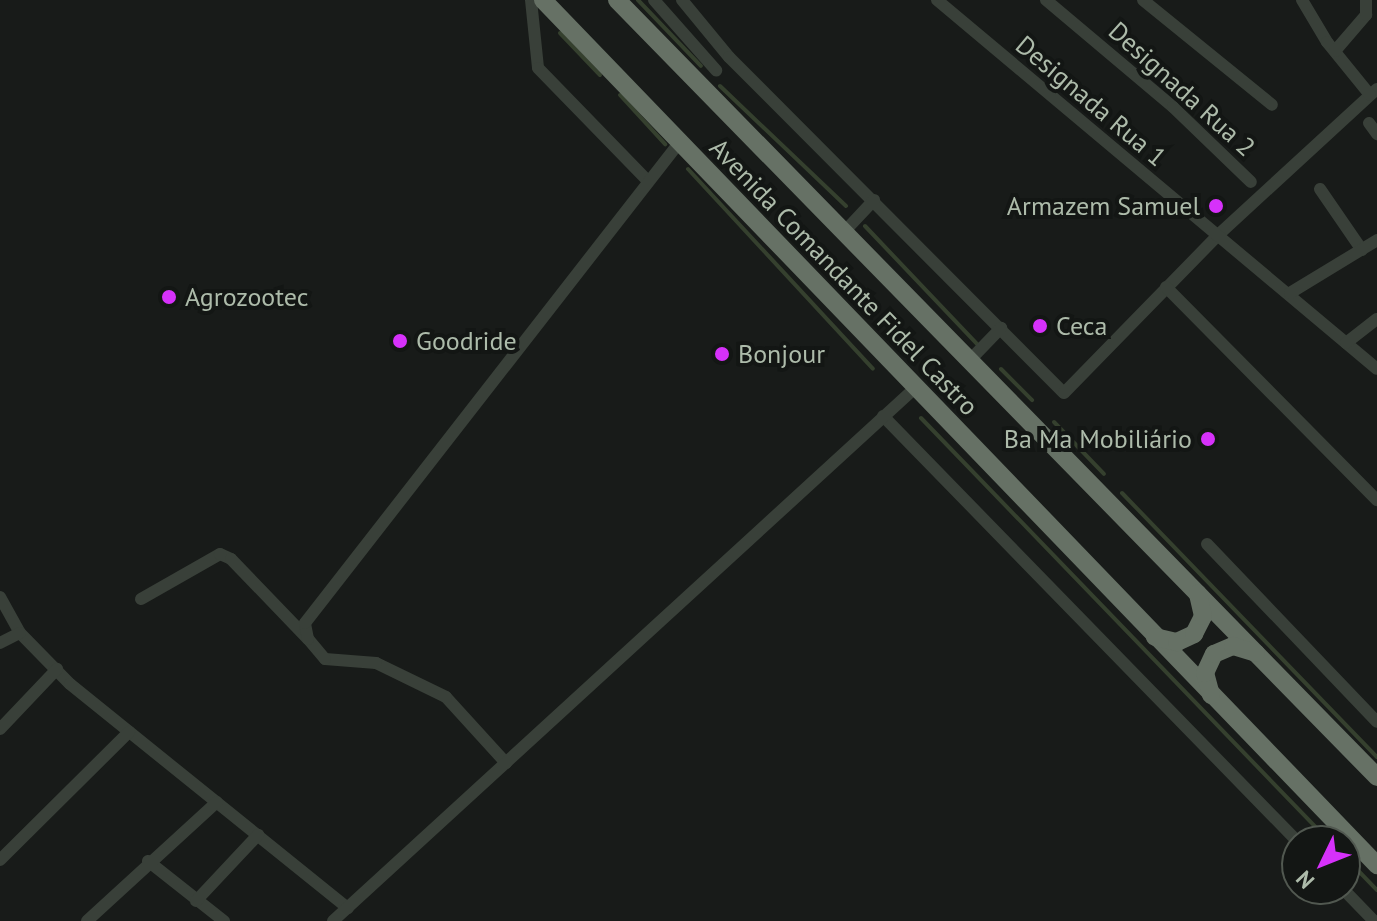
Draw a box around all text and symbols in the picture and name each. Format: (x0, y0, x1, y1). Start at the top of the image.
street label: Designada Rua 2 (1102, 15, 1262, 163)
street label: Designada Rua 1 (1010, 29, 1172, 173)
street label: Avenida Comandante Fidel Castro (703, 132, 985, 422)
place label: Armazem Samuel (1007, 190, 1200, 222)
marker: Armazem Samuel (1207, 197, 1225, 215)
place label: Agrozootec (185, 281, 308, 313)
marker: Agrozootec (160, 288, 178, 306)
place label: Ceca (1056, 310, 1107, 342)
marker: Ceca (1031, 317, 1049, 335)
place label: Goodride (416, 325, 517, 357)
marker: Goodride (391, 332, 409, 350)
place label: Bonjour (738, 338, 825, 370)
marker: Bonjour (713, 345, 731, 363)
place label: Ba Ma Mobiliário (1004, 423, 1192, 455)
marker: Ba Ma Mobiliário (1199, 430, 1217, 448)
north arrow (1281, 825, 1361, 905)
text: N (1290, 865, 1320, 895)

